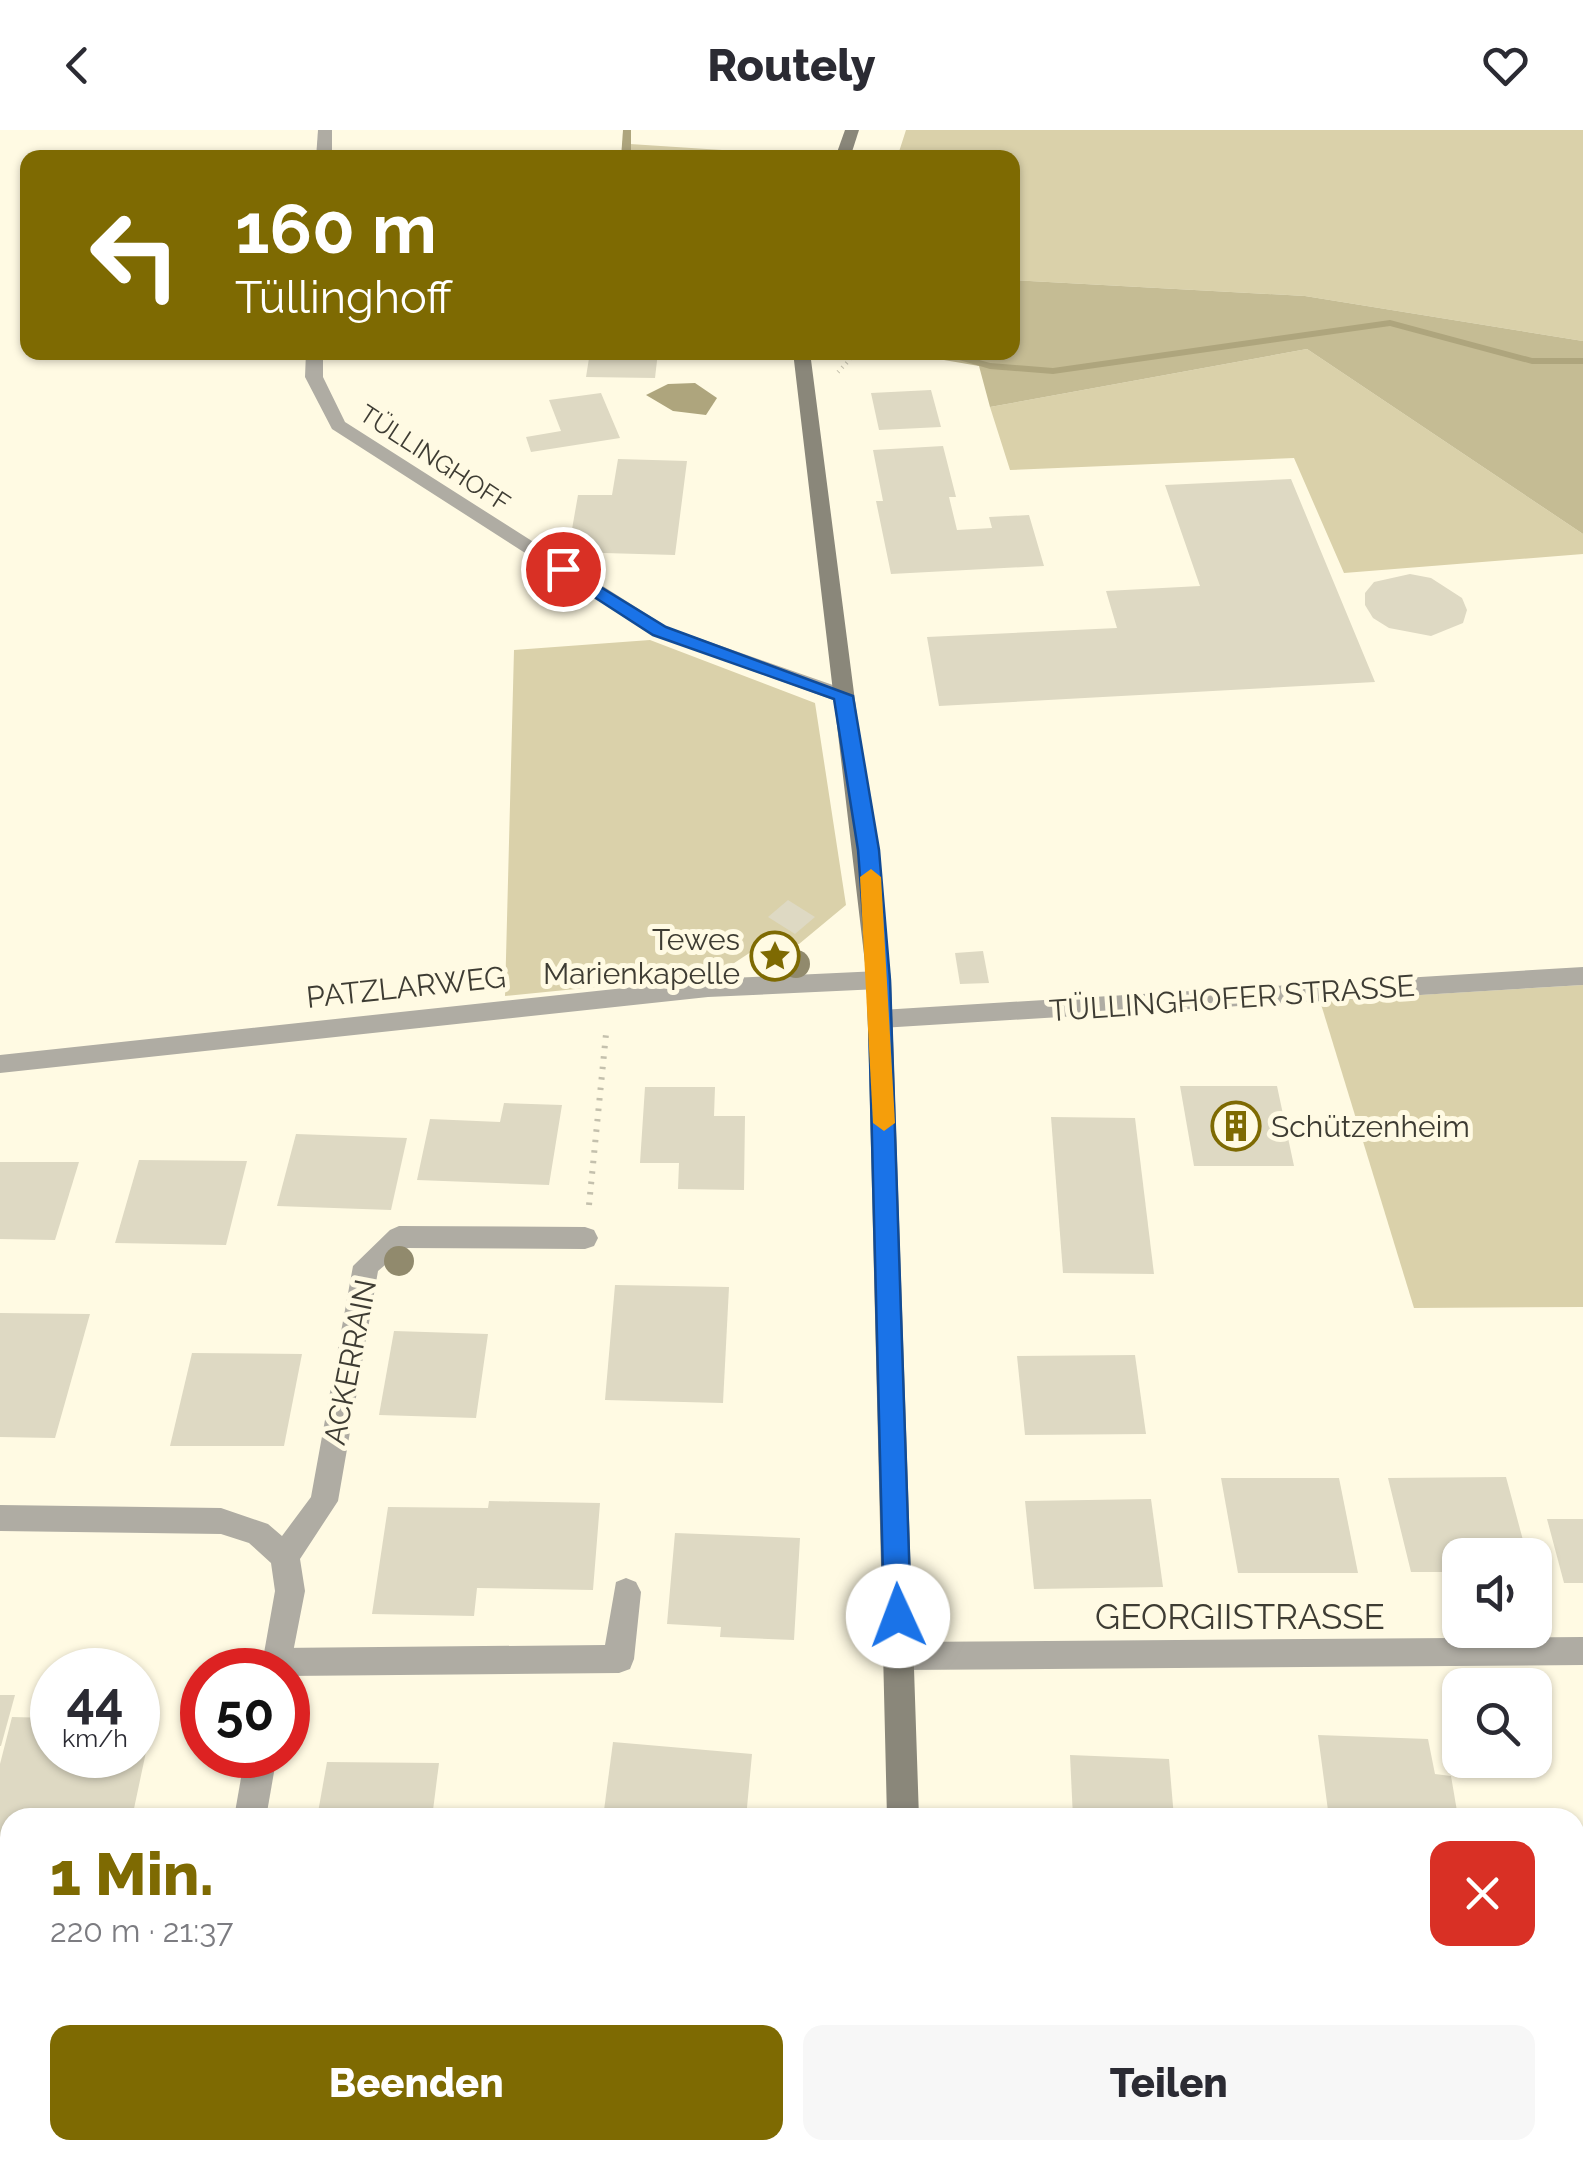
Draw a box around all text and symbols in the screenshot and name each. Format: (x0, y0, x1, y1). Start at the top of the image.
icon: back (50, 38, 105, 93)
icon: heart (1478, 38, 1533, 93)
text: Routely (707, 39, 876, 92)
text: 160 m (235, 187, 437, 269)
icon: left (70, 190, 200, 320)
text: Tüllinghoff (235, 271, 453, 324)
street label: TÜLLINGHOFF (354, 398, 516, 518)
pin (521, 527, 606, 612)
icon: arrive (536, 542, 591, 597)
place label: Tewes Marienkapelle (543, 922, 740, 991)
place icon: Tewes Marienkapelle (749, 930, 801, 982)
street label: PATZLARWEG (305, 959, 507, 1015)
street label: TÜLLINGHOFER STRASSE (1048, 968, 1416, 1028)
building icon: Schützenheim (1210, 1100, 1262, 1152)
place label: Schützenheim (1271, 1109, 1470, 1144)
street label: ACKERRAIN (317, 1276, 383, 1448)
map controls (1442, 1538, 1552, 1778)
button: sound (1442, 1538, 1552, 1648)
position arrow (846, 1564, 950, 1668)
street label: GEORGIISTRASSE (1095, 1596, 1385, 1637)
speed limit sign: 50 (180, 1648, 310, 1778)
button: search (1442, 1668, 1552, 1778)
text: 44 (66, 1671, 124, 1730)
text: km/h (62, 1723, 128, 1753)
text: 1 Min. (50, 1839, 214, 1909)
button: close (1430, 1841, 1535, 1946)
text: 220 m · 21:37 (50, 1912, 233, 1949)
button: Beenden (50, 2025, 783, 2140)
button: Teilen (803, 2025, 1535, 2140)

